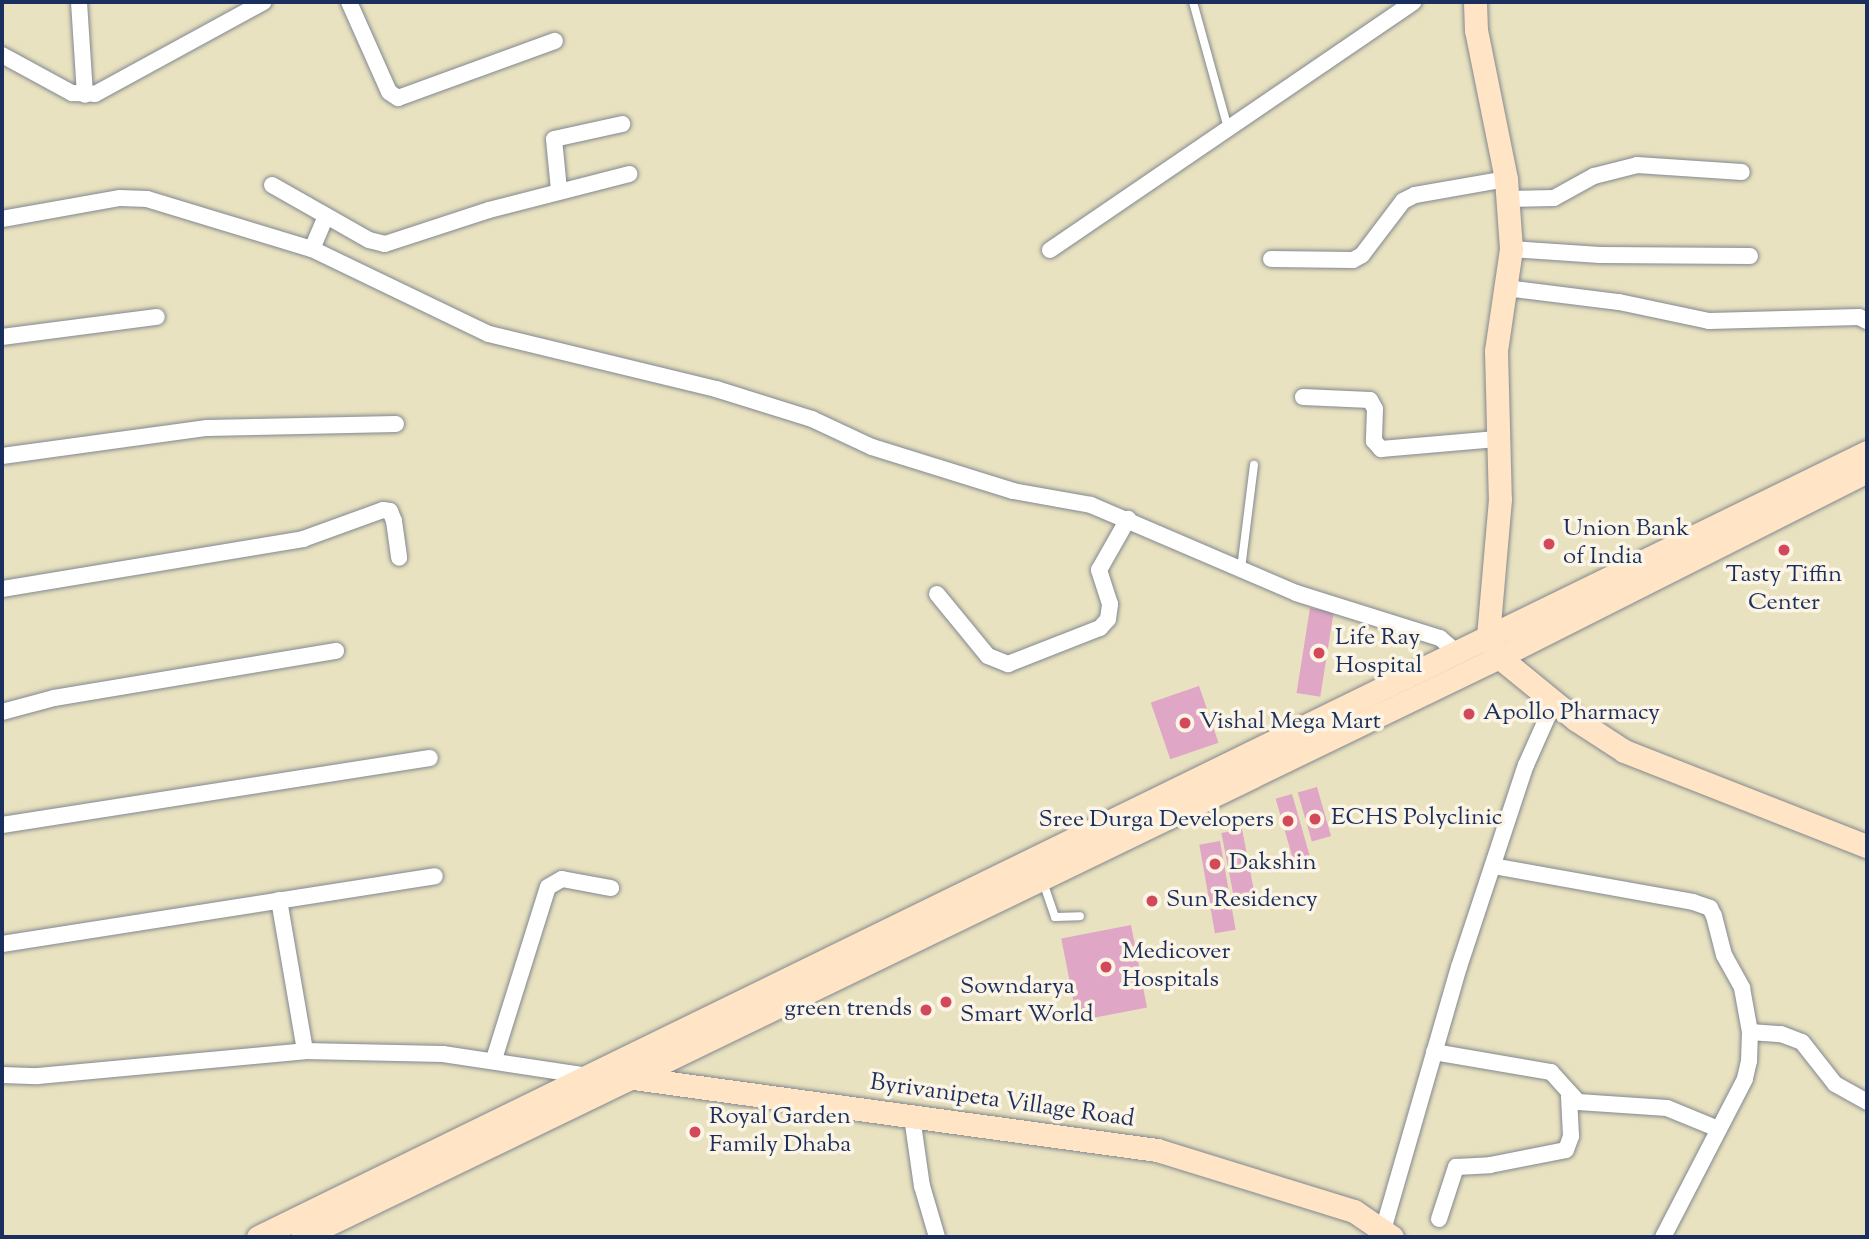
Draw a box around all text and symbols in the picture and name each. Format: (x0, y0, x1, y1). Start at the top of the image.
place label: Union Bank of India (1563, 516, 1689, 572)
marker: Union Bank of India (1541, 536, 1557, 552)
marker: Tasty Tiffin Center (1776, 542, 1792, 558)
place label: Tasty Tiffin Center (1726, 562, 1842, 618)
place label: Life Ray Hospital (1335, 625, 1423, 681)
marker: Life Ray Hospital (1309, 643, 1329, 663)
place label: Apollo Pharmacy (1483, 700, 1660, 728)
marker: Apollo Pharmacy (1461, 706, 1477, 722)
place label: Vishal Mega Mart (1199, 709, 1381, 737)
marker: Vishal Mega Mart (1177, 715, 1193, 731)
place label: ECHS Polyclinic (1331, 805, 1503, 833)
place label: Sree Durga Developers (1038, 807, 1274, 835)
marker: ECHS Polyclinic (1305, 809, 1325, 829)
marker: Sree Durga Developers (1280, 813, 1296, 829)
place label: Dakshin (1229, 850, 1317, 878)
marker: Dakshin (1207, 856, 1223, 872)
place label: Sun Residency (1166, 887, 1318, 915)
marker: Sun Residency (1144, 893, 1160, 909)
place label: Medicover Hospitals (1122, 939, 1230, 995)
marker: Medicover Hospitals (1096, 957, 1116, 977)
place label: Sowndarya Smart World (960, 974, 1094, 1030)
marker: Sowndarya Smart World (938, 994, 954, 1010)
place label: green trends (784, 996, 912, 1024)
marker: green trends (918, 1002, 934, 1018)
street label: Byrivanipeta Village Road (868, 1069, 1136, 1135)
place label: Royal Garden Family Dhaba (709, 1104, 851, 1160)
marker: Royal Garden Family Dhaba (687, 1124, 703, 1140)

